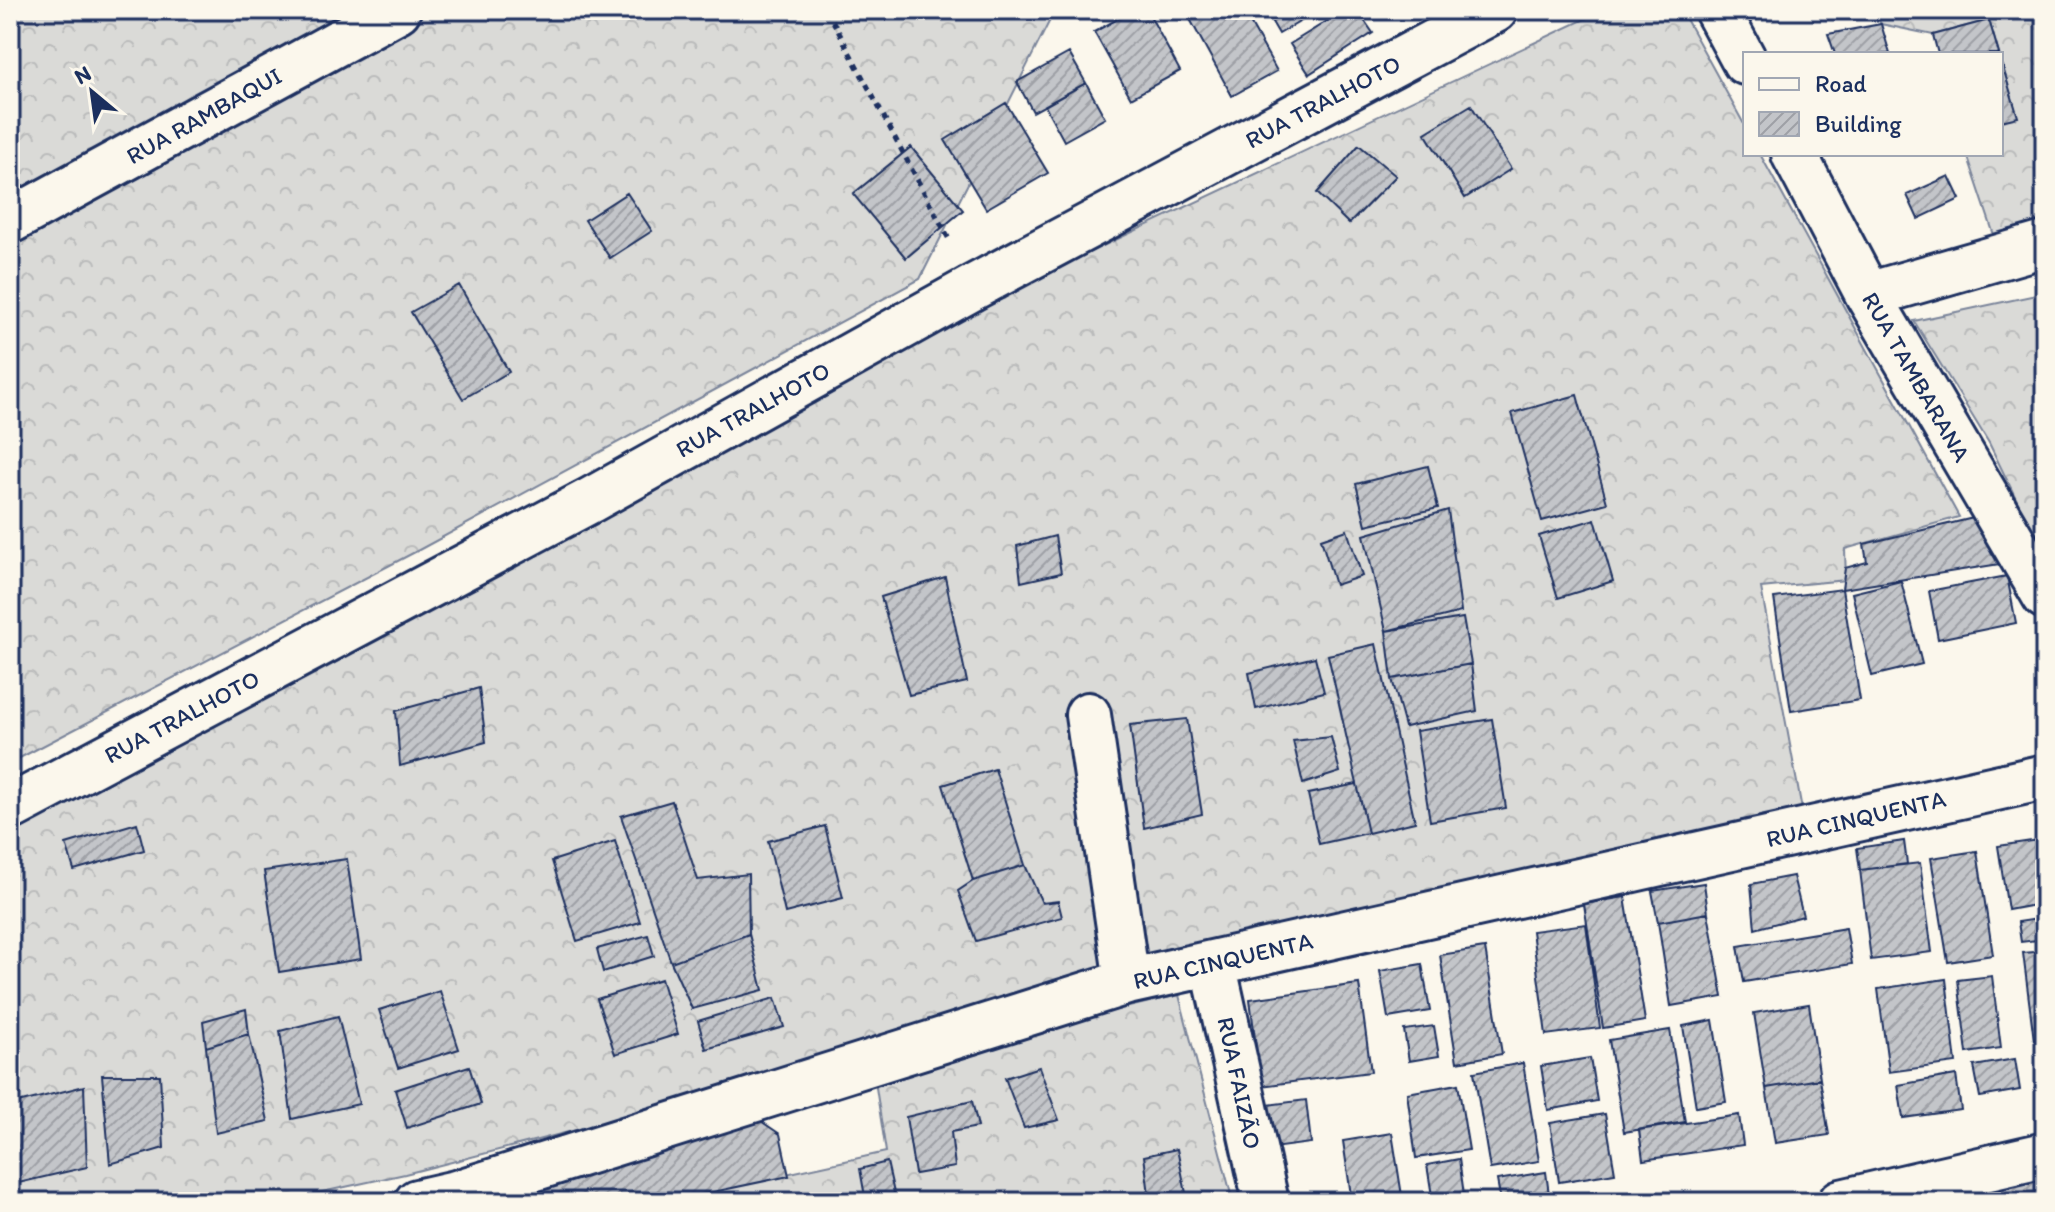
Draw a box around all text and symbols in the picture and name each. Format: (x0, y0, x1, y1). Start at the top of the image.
street label: RUA TRALHOTO (1240, 48, 1405, 155)
north arrow (52, 52, 132, 132)
legend (1743, 52, 2003, 156)
text: N (70, 60, 96, 90)
street label: RUA RAMBAQUI (121, 61, 287, 170)
text: Road (1815, 69, 1867, 98)
text: Building (1815, 109, 1902, 138)
street label: RUA TAMBARANA (1856, 287, 1977, 467)
street label: RUA TRALHOTO (671, 355, 835, 464)
street label: RUA TRALHOTO (99, 663, 264, 770)
street label: RUA CINQUENTA (1763, 784, 1949, 853)
street label: RUA CINQUENTA (1130, 926, 1316, 995)
street label: RUA FAIZÃO (1211, 1014, 1268, 1152)

